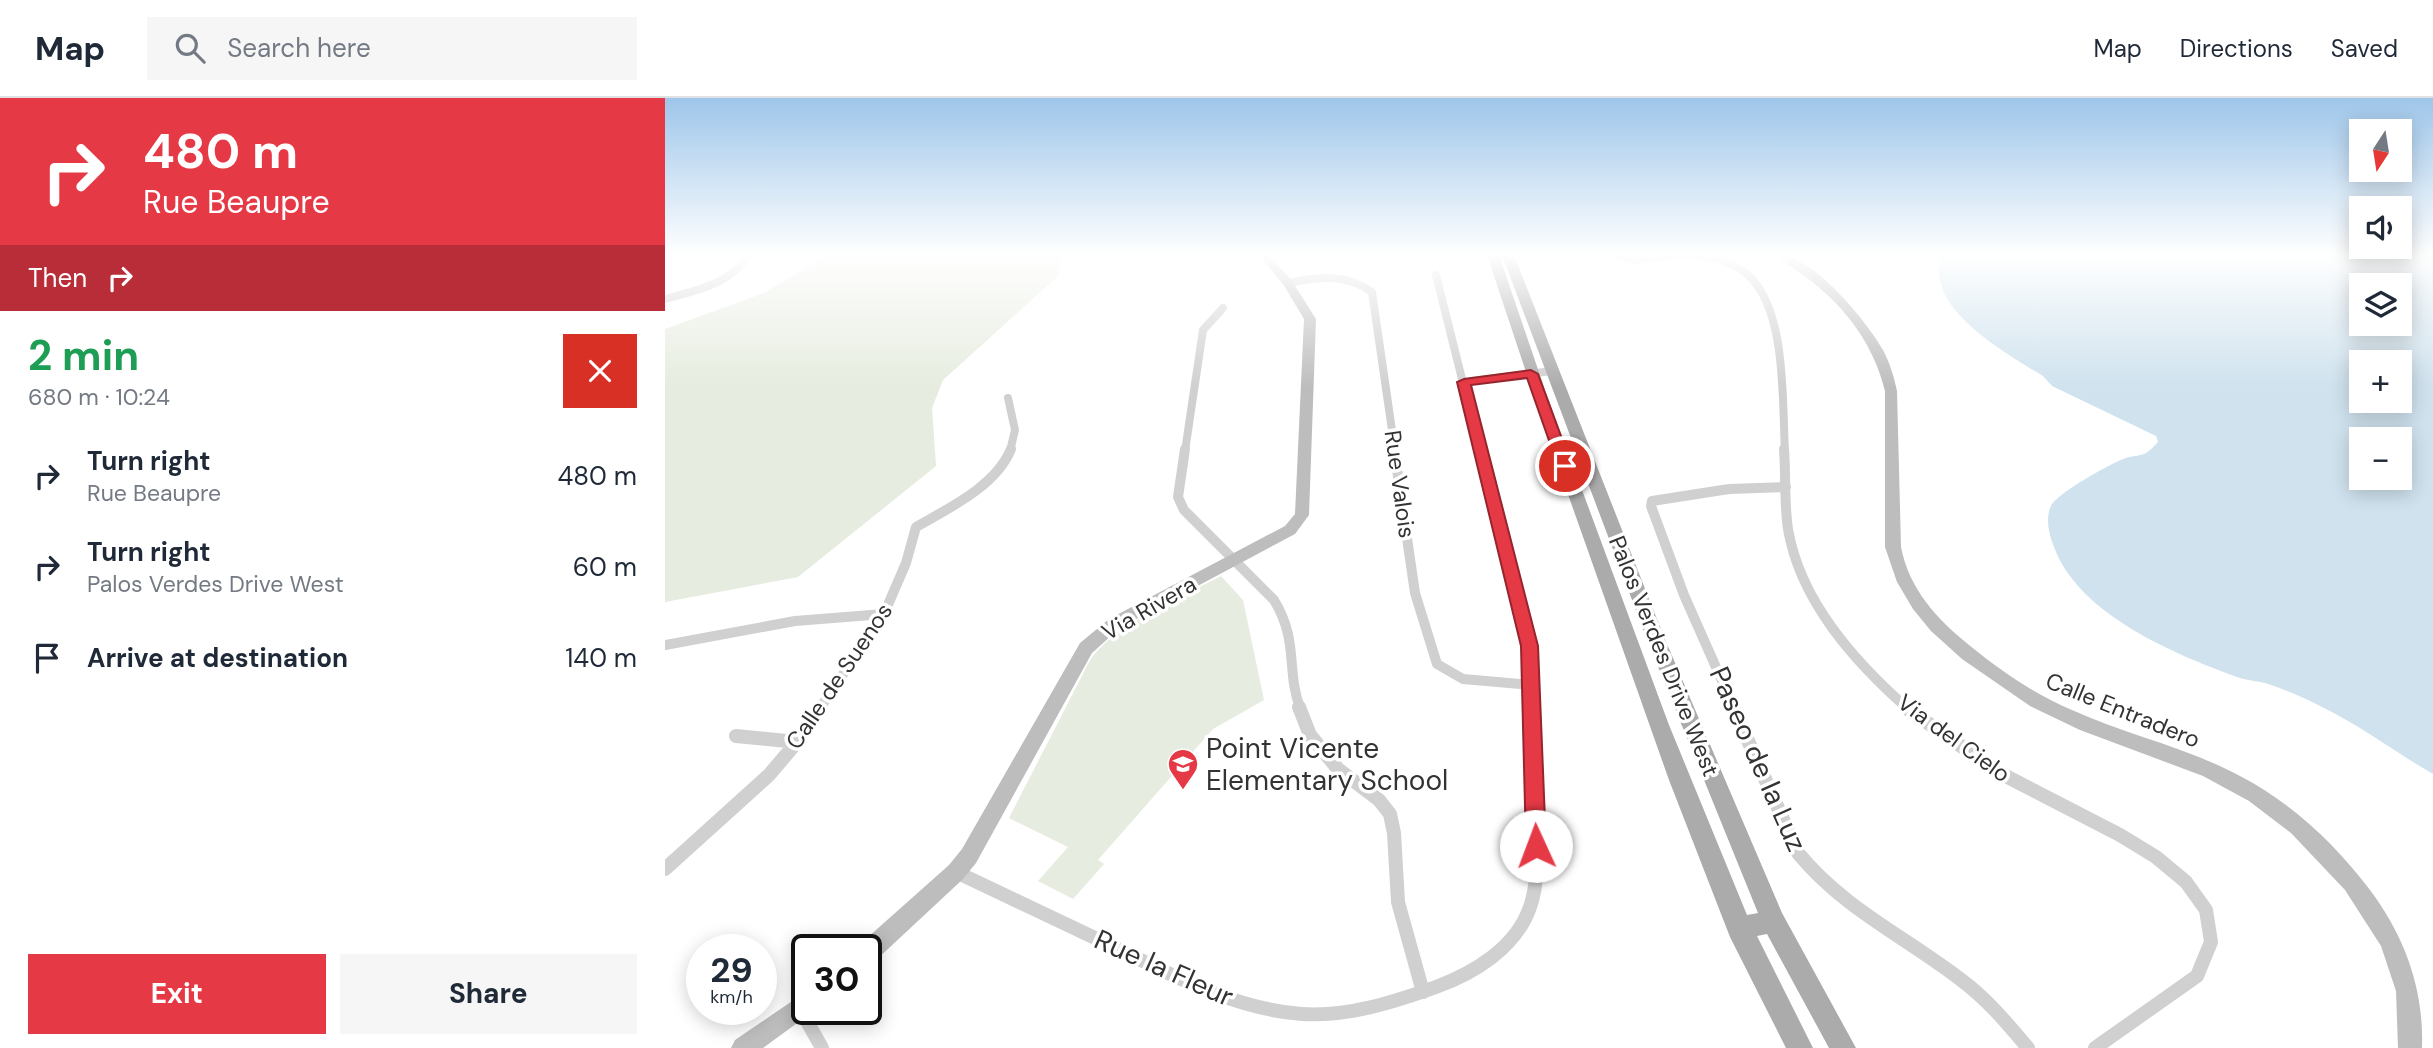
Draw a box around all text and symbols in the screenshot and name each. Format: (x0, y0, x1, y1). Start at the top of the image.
search box (147, 17, 637, 80)
text: Map (35, 27, 105, 70)
icon: search (171, 29, 209, 67)
text: Search here (227, 31, 371, 65)
text: Map (2094, 33, 2142, 64)
text: Directions (2180, 33, 2293, 64)
text: Saved (2331, 33, 2398, 64)
text: 480 m (143, 119, 298, 183)
north arrow (2349, 119, 2411, 182)
map controls (2349, 119, 2412, 490)
icon: right (28, 126, 119, 217)
text: Rue Beaupre (143, 181, 330, 223)
button: sound (2349, 196, 2412, 259)
icon: right (101, 259, 139, 297)
text: Then (28, 261, 87, 295)
button: layers (2349, 273, 2412, 336)
text: 2 min (28, 328, 139, 383)
button: close (563, 334, 637, 408)
button: + (2349, 350, 2412, 413)
text: 680 m · 10:24 (28, 382, 170, 412)
button: − (2349, 427, 2412, 490)
street label: Rue Valois (1378, 428, 1422, 540)
pin (1535, 436, 1595, 496)
text: Turn right (87, 444, 211, 478)
icon: arrive (1546, 447, 1584, 485)
icon: right (28, 457, 66, 495)
text: 480 m (558, 459, 637, 493)
text: Rue Beaupre (87, 478, 221, 508)
street label: Palos Verdes Drive West (1602, 531, 1726, 781)
text: Turn right (87, 535, 211, 569)
icon: right (28, 548, 66, 586)
text: 60 m (573, 550, 637, 584)
text: Palos Verdes Drive West (87, 569, 344, 599)
street label: Via Rivera (1096, 569, 1202, 647)
street label: Calle de Suenos (779, 597, 899, 755)
icon: arrive (28, 639, 66, 677)
text: Arrive at destination (87, 641, 348, 675)
text: 140 m (565, 641, 637, 675)
street label: Paseo de la Luz (1701, 661, 1815, 857)
street label: Calle Entradero (2041, 665, 2205, 755)
street label: Via del Cielo (1892, 687, 2016, 789)
place label: Point Vicente Elementary School (1206, 730, 1448, 799)
school or university icon: Point Vicente Elementary School (1166, 747, 1200, 791)
position arrow (1499, 809, 1573, 883)
street label: Rue la Fleur (1089, 921, 1239, 1015)
speed limit sign: 30 (791, 934, 882, 1025)
text: 29 (710, 947, 753, 993)
button: Exit (28, 954, 326, 1034)
button: Share (340, 954, 637, 1034)
text: km/h (710, 985, 753, 1009)

